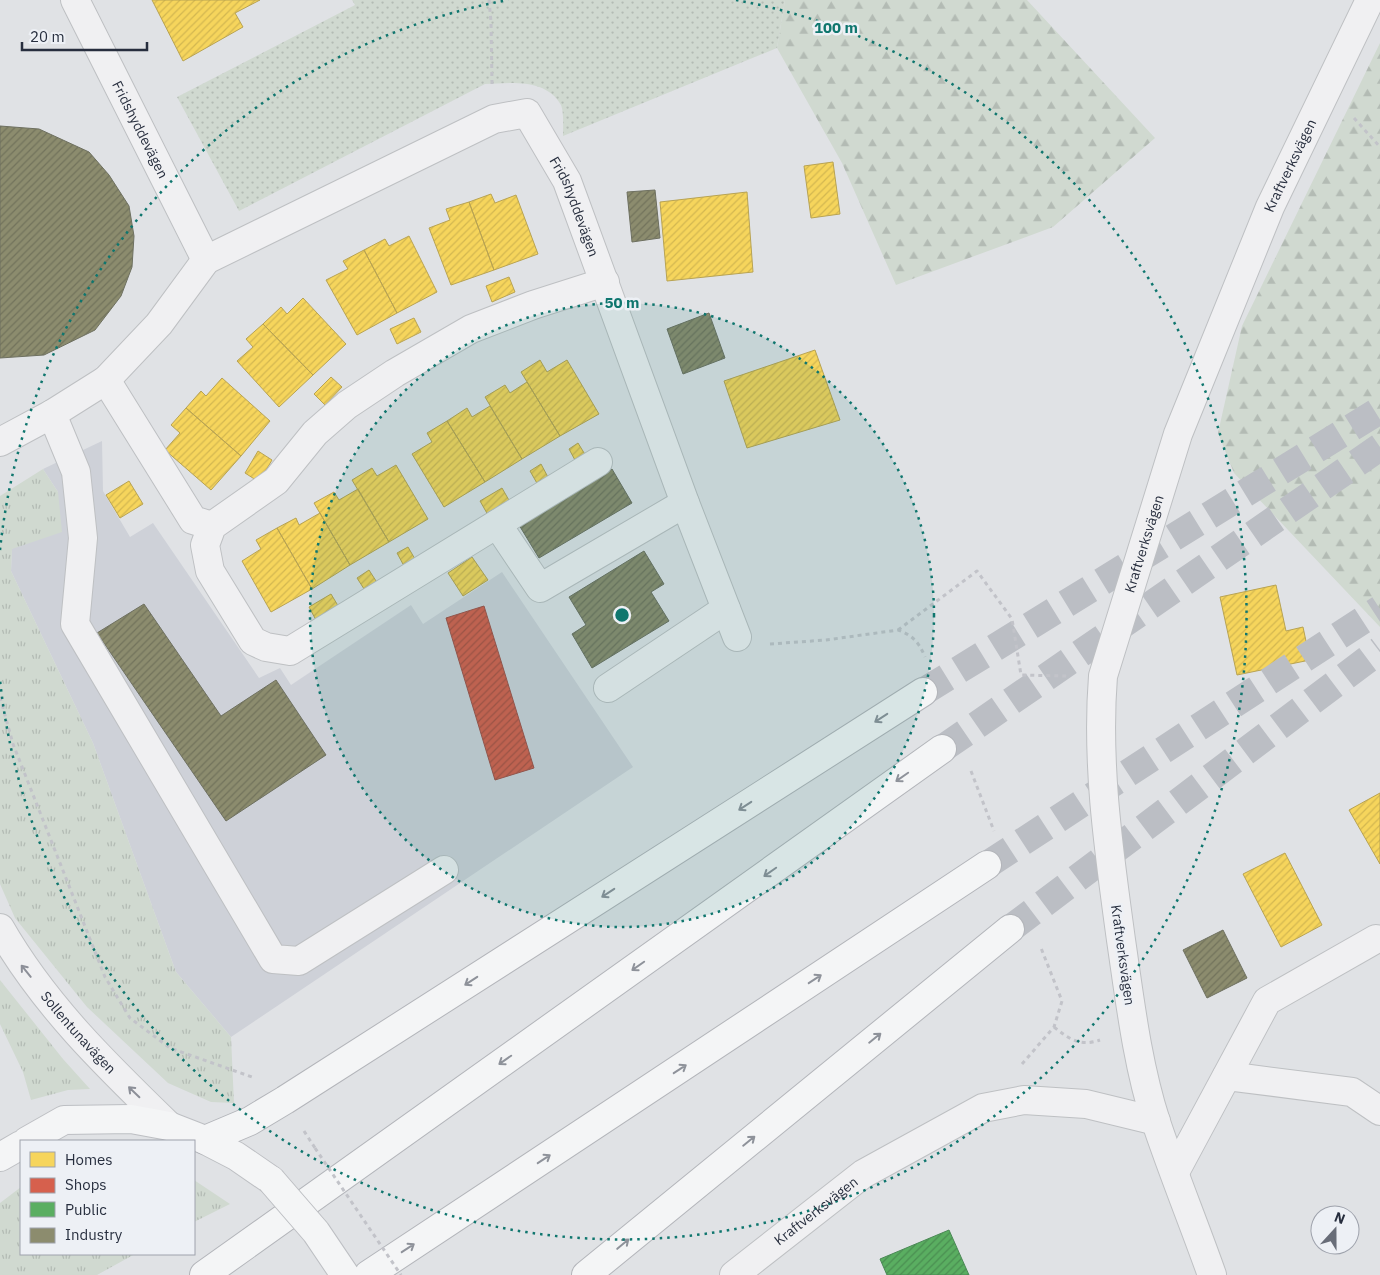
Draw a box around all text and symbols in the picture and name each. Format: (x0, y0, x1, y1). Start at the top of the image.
text: 100 m (814, 18, 858, 37)
scale bar (22, 20, 148, 52)
text: 20 m (30, 27, 65, 46)
street label: Fridshyddevägen (108, 78, 172, 181)
street label: Kraftverksvägen (1260, 116, 1320, 215)
street label: Fridshyddevägen (546, 153, 603, 259)
text: 50 m (605, 293, 639, 312)
street label: Kraftverksvägen (1120, 493, 1168, 595)
centre of rings (613, 606, 631, 624)
one-way arrow (875, 714, 889, 724)
one-way arrow (896, 772, 910, 782)
one-way arrow (738, 801, 752, 811)
one-way arrow (764, 866, 777, 877)
one-way arrow (601, 889, 615, 899)
street label: Kraftverksvägen (1107, 904, 1139, 1006)
one-way arrow (631, 961, 645, 971)
one-way arrow (21, 965, 32, 978)
one-way arrow (808, 974, 822, 984)
one-way arrow (464, 976, 478, 986)
street label: Sollentunavägen (37, 988, 120, 1078)
one-way arrow (868, 1033, 881, 1044)
one-way arrow (499, 1055, 513, 1065)
one-way arrow (672, 1064, 686, 1074)
one-way arrow (128, 1086, 140, 1098)
one-way arrow (742, 1135, 755, 1146)
legend (20, 1140, 195, 1255)
text: Homes (65, 1150, 113, 1169)
one-way arrow (537, 1153, 551, 1164)
street label: Kraftverksvägen (770, 1173, 861, 1249)
text: Shops (65, 1175, 107, 1194)
text: Public (65, 1200, 107, 1219)
north arrow (1310, 1205, 1360, 1255)
text: N (1332, 1208, 1348, 1228)
text: Industry (65, 1225, 123, 1244)
one-way arrow (616, 1238, 629, 1249)
one-way arrow (401, 1243, 415, 1253)

